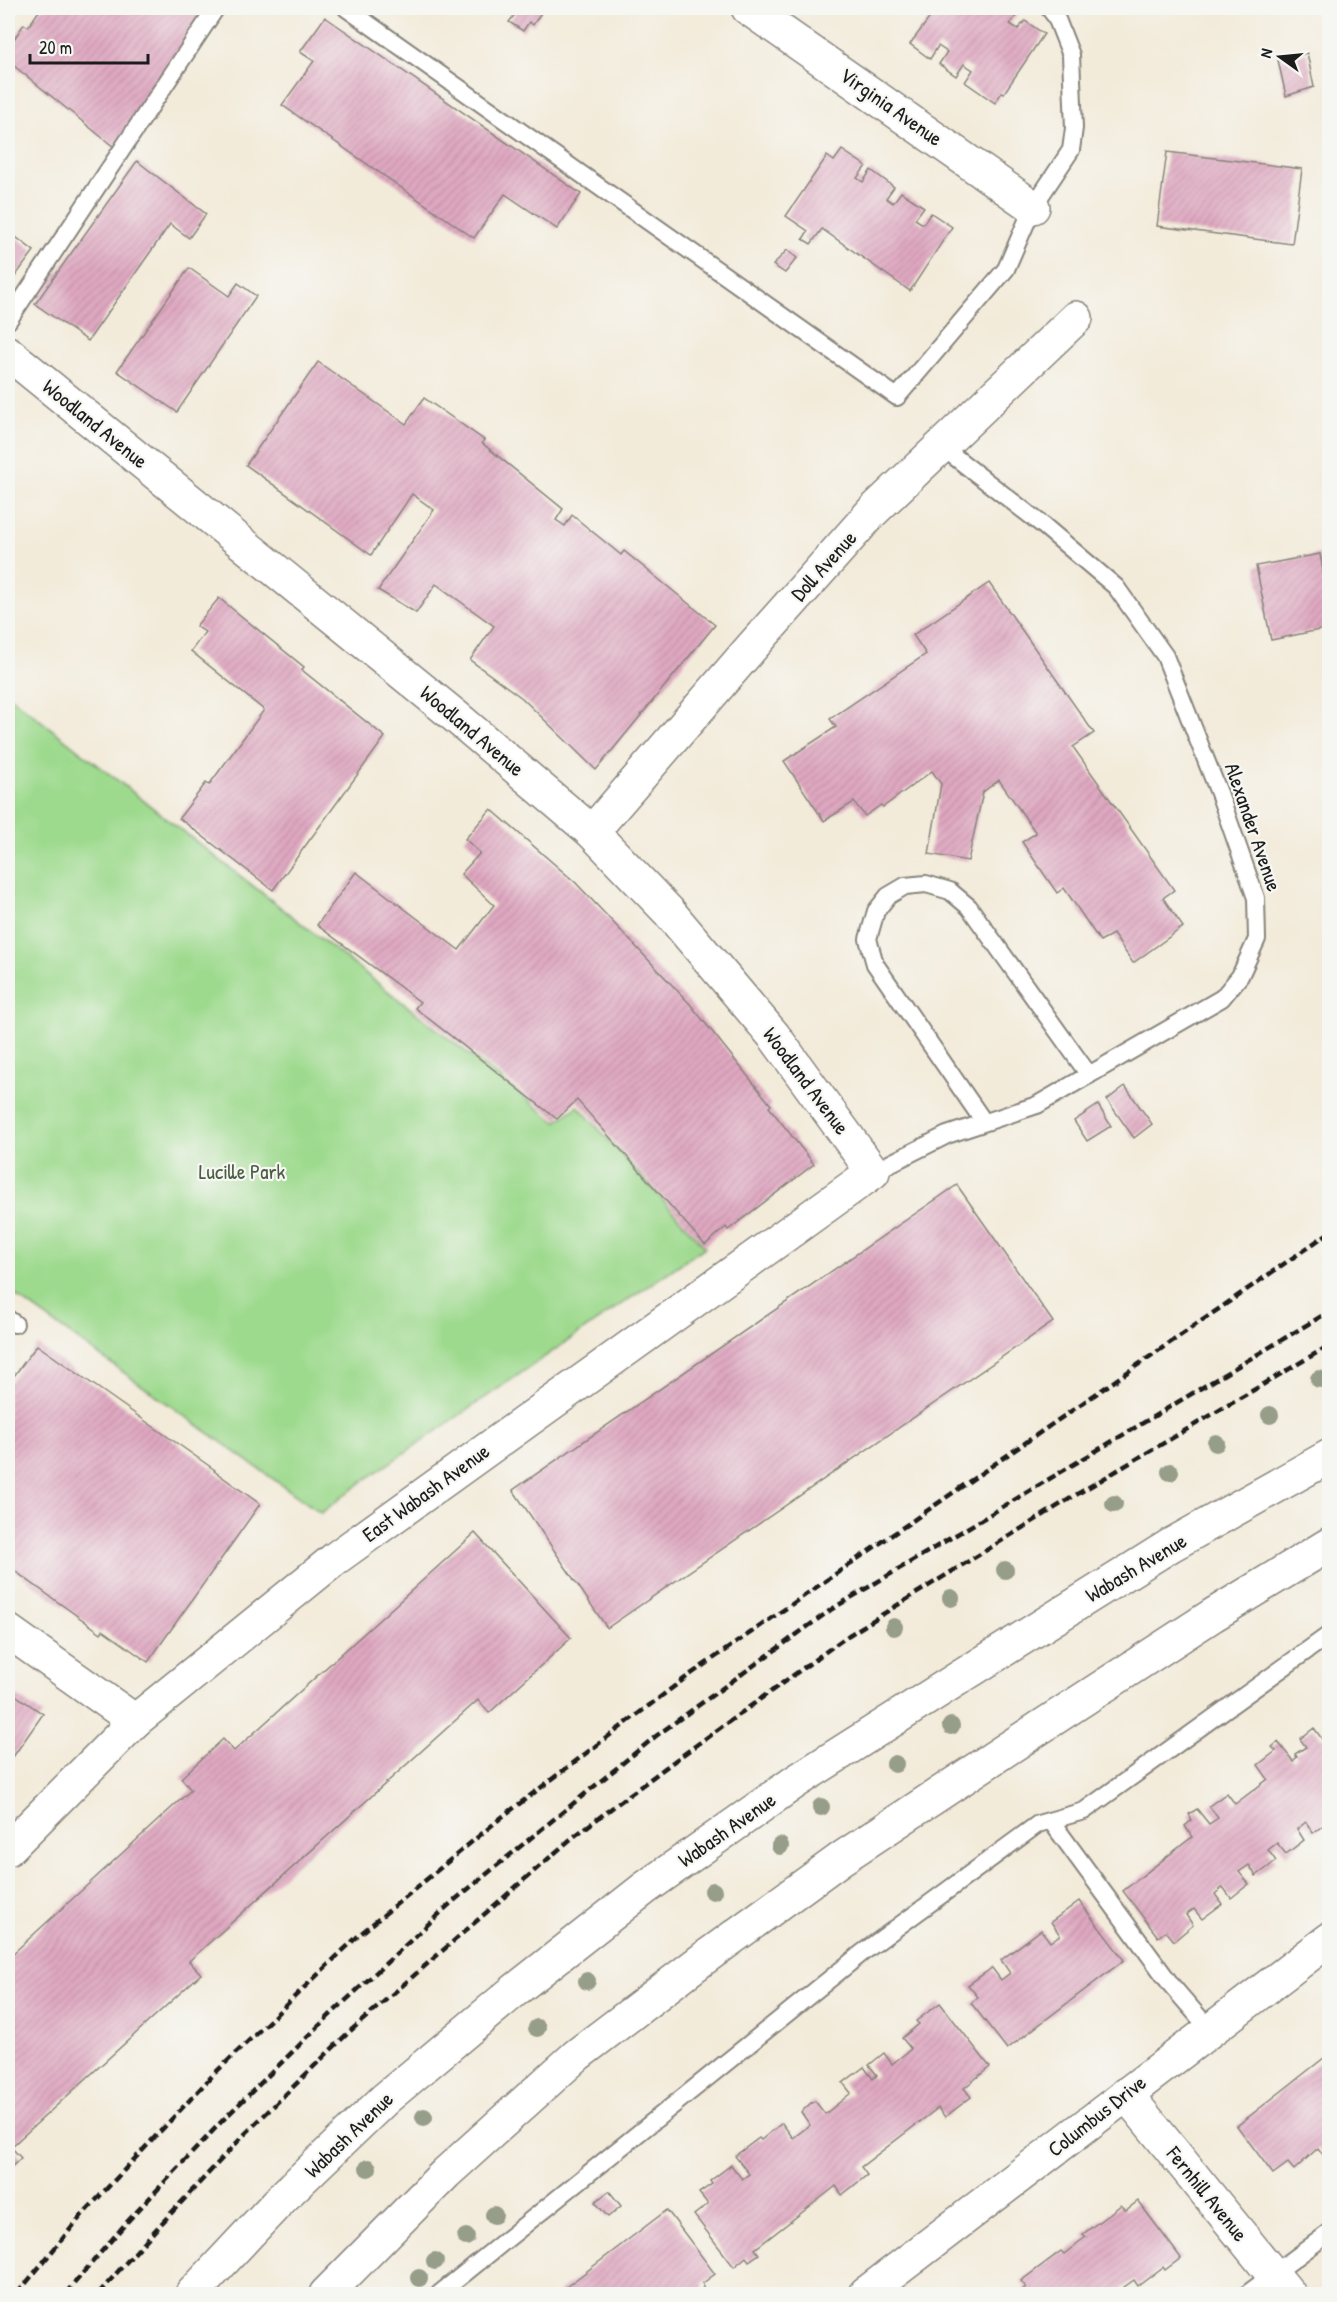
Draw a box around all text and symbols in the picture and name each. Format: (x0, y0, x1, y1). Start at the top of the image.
scale bar (30, 27, 148, 65)
north arrow (1250, 27, 1310, 87)
text: 20 m (39, 35, 72, 60)
text: N (1254, 46, 1277, 60)
street label: Virginia Avenue (834, 61, 948, 153)
street label: Woodland Avenue (37, 372, 154, 475)
street label: Doll Avenue (784, 524, 863, 607)
street label: Woodland Avenue (414, 678, 531, 783)
street label: Alexander Avenue (1218, 759, 1289, 895)
street label: Woodland Avenue (756, 1021, 856, 1140)
park label: Lucille Park (199, 1157, 286, 1186)
street label: East Wabash Avenue (356, 1437, 495, 1549)
street label: Wabash Avenue (1080, 1526, 1192, 1609)
street label: Wabash Avenue (672, 1785, 781, 1874)
street label: Columbus Drive (1041, 2068, 1152, 2163)
street label: Wabash Avenue (298, 2085, 399, 2184)
street label: Fernhill Avenue (1159, 2139, 1255, 2247)

